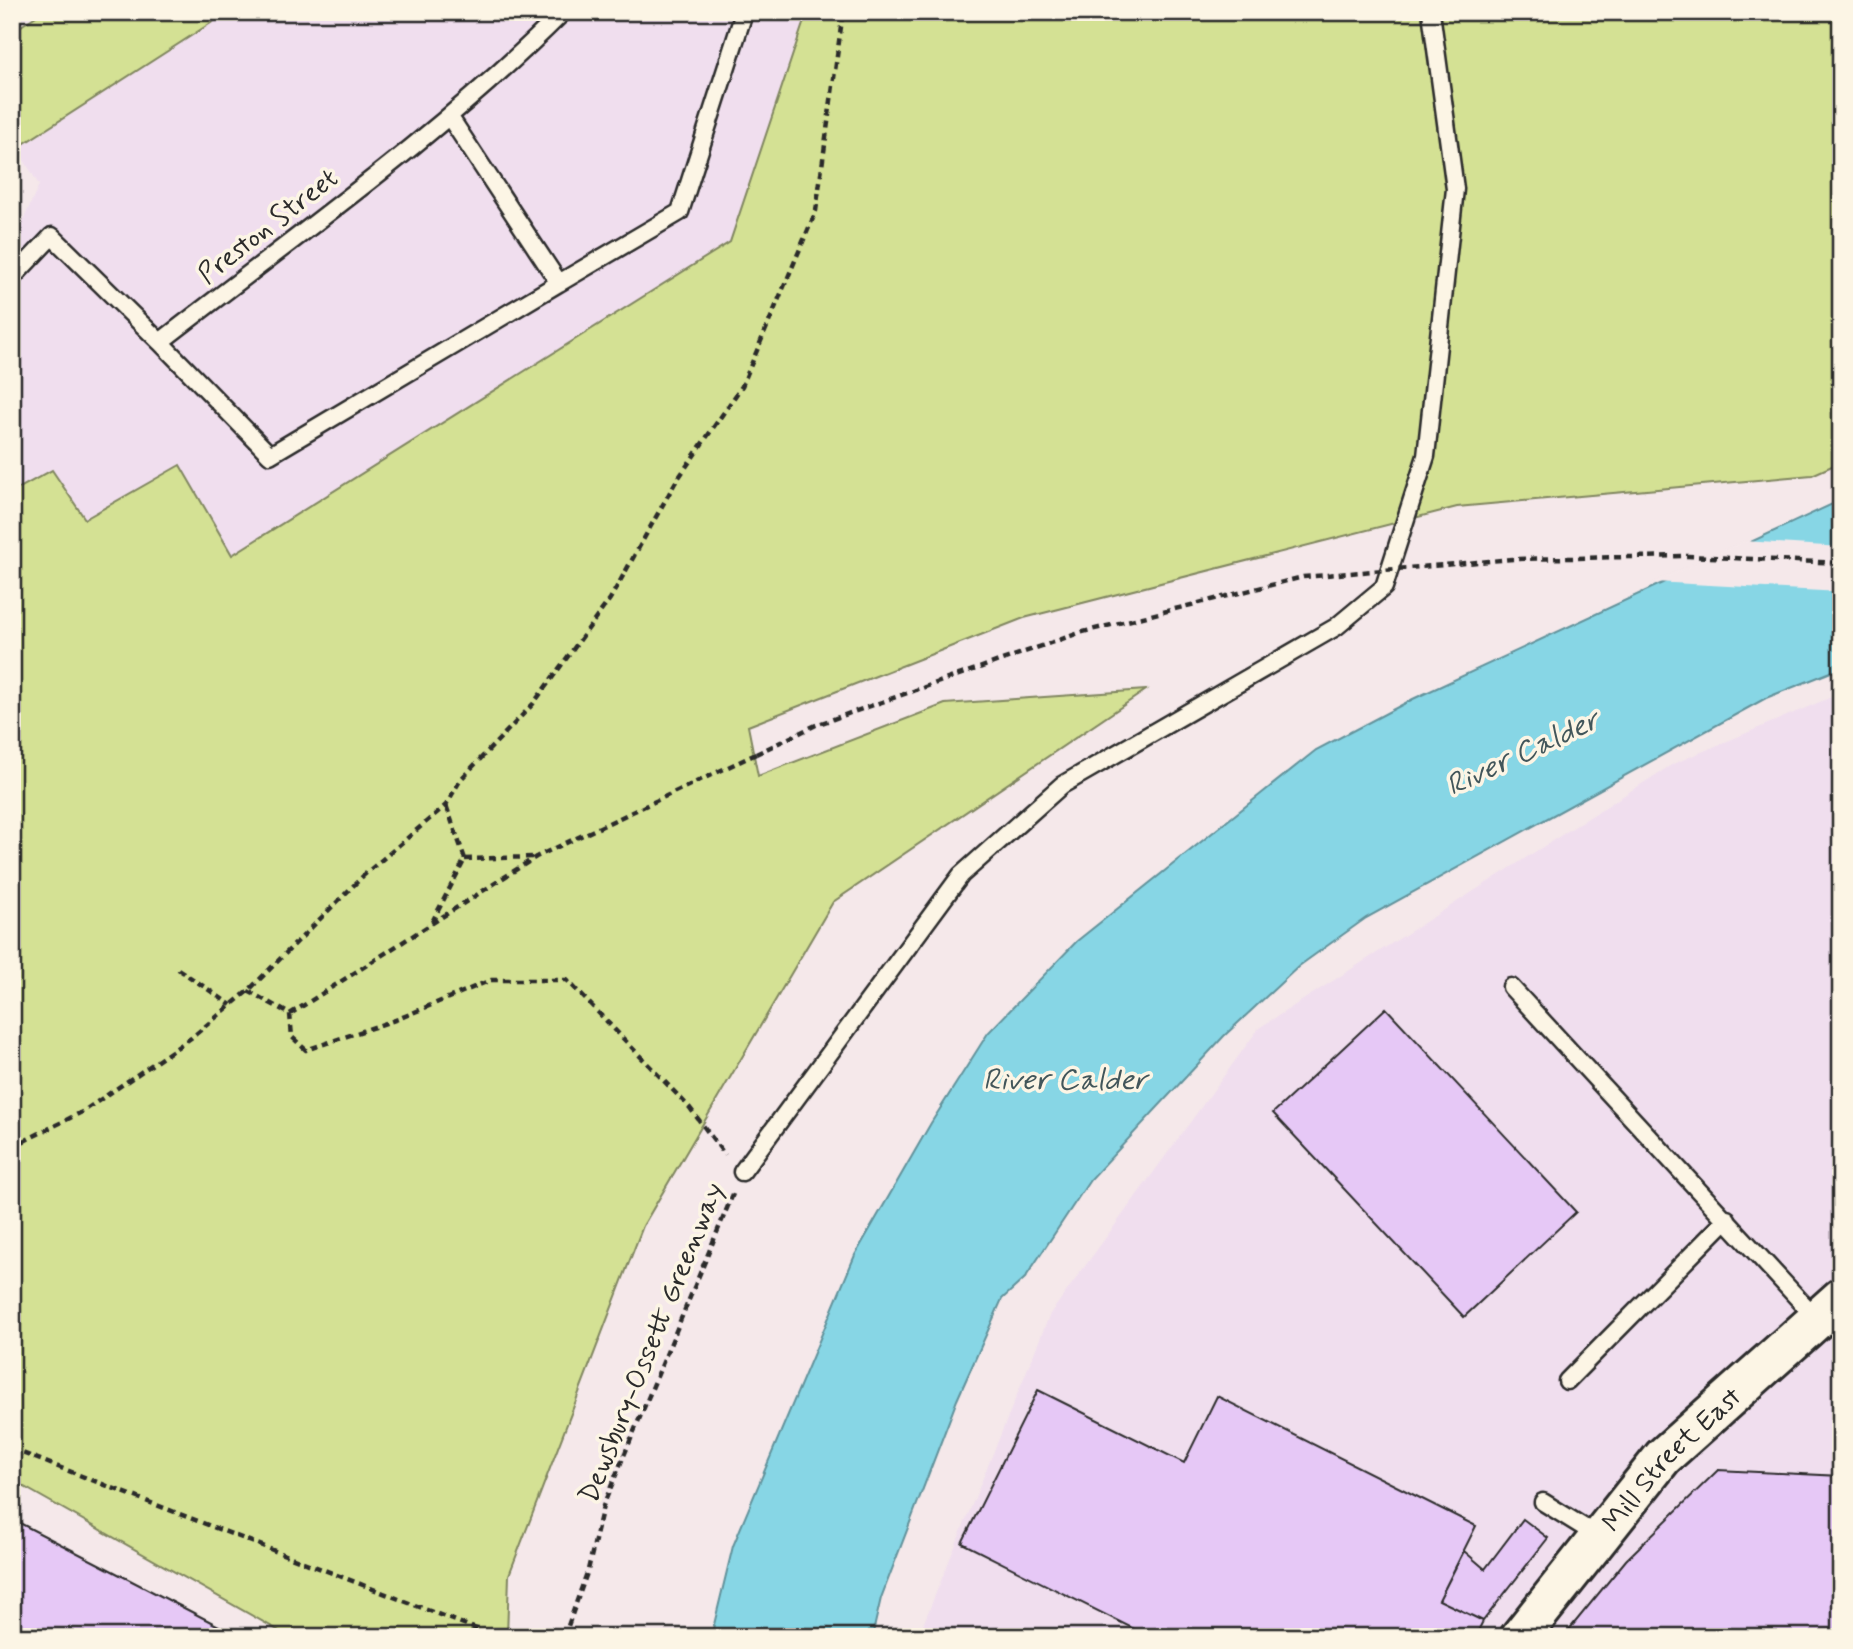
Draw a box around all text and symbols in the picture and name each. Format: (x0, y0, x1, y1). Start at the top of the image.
street label: Preston Street (191, 161, 346, 293)
water label: River Calder (1440, 700, 1608, 806)
water label: River Calder (983, 1061, 1150, 1100)
street label: Dewsbury-Ossett Greenway (571, 1177, 734, 1509)
street label: Mill Street East (1594, 1379, 1751, 1541)

